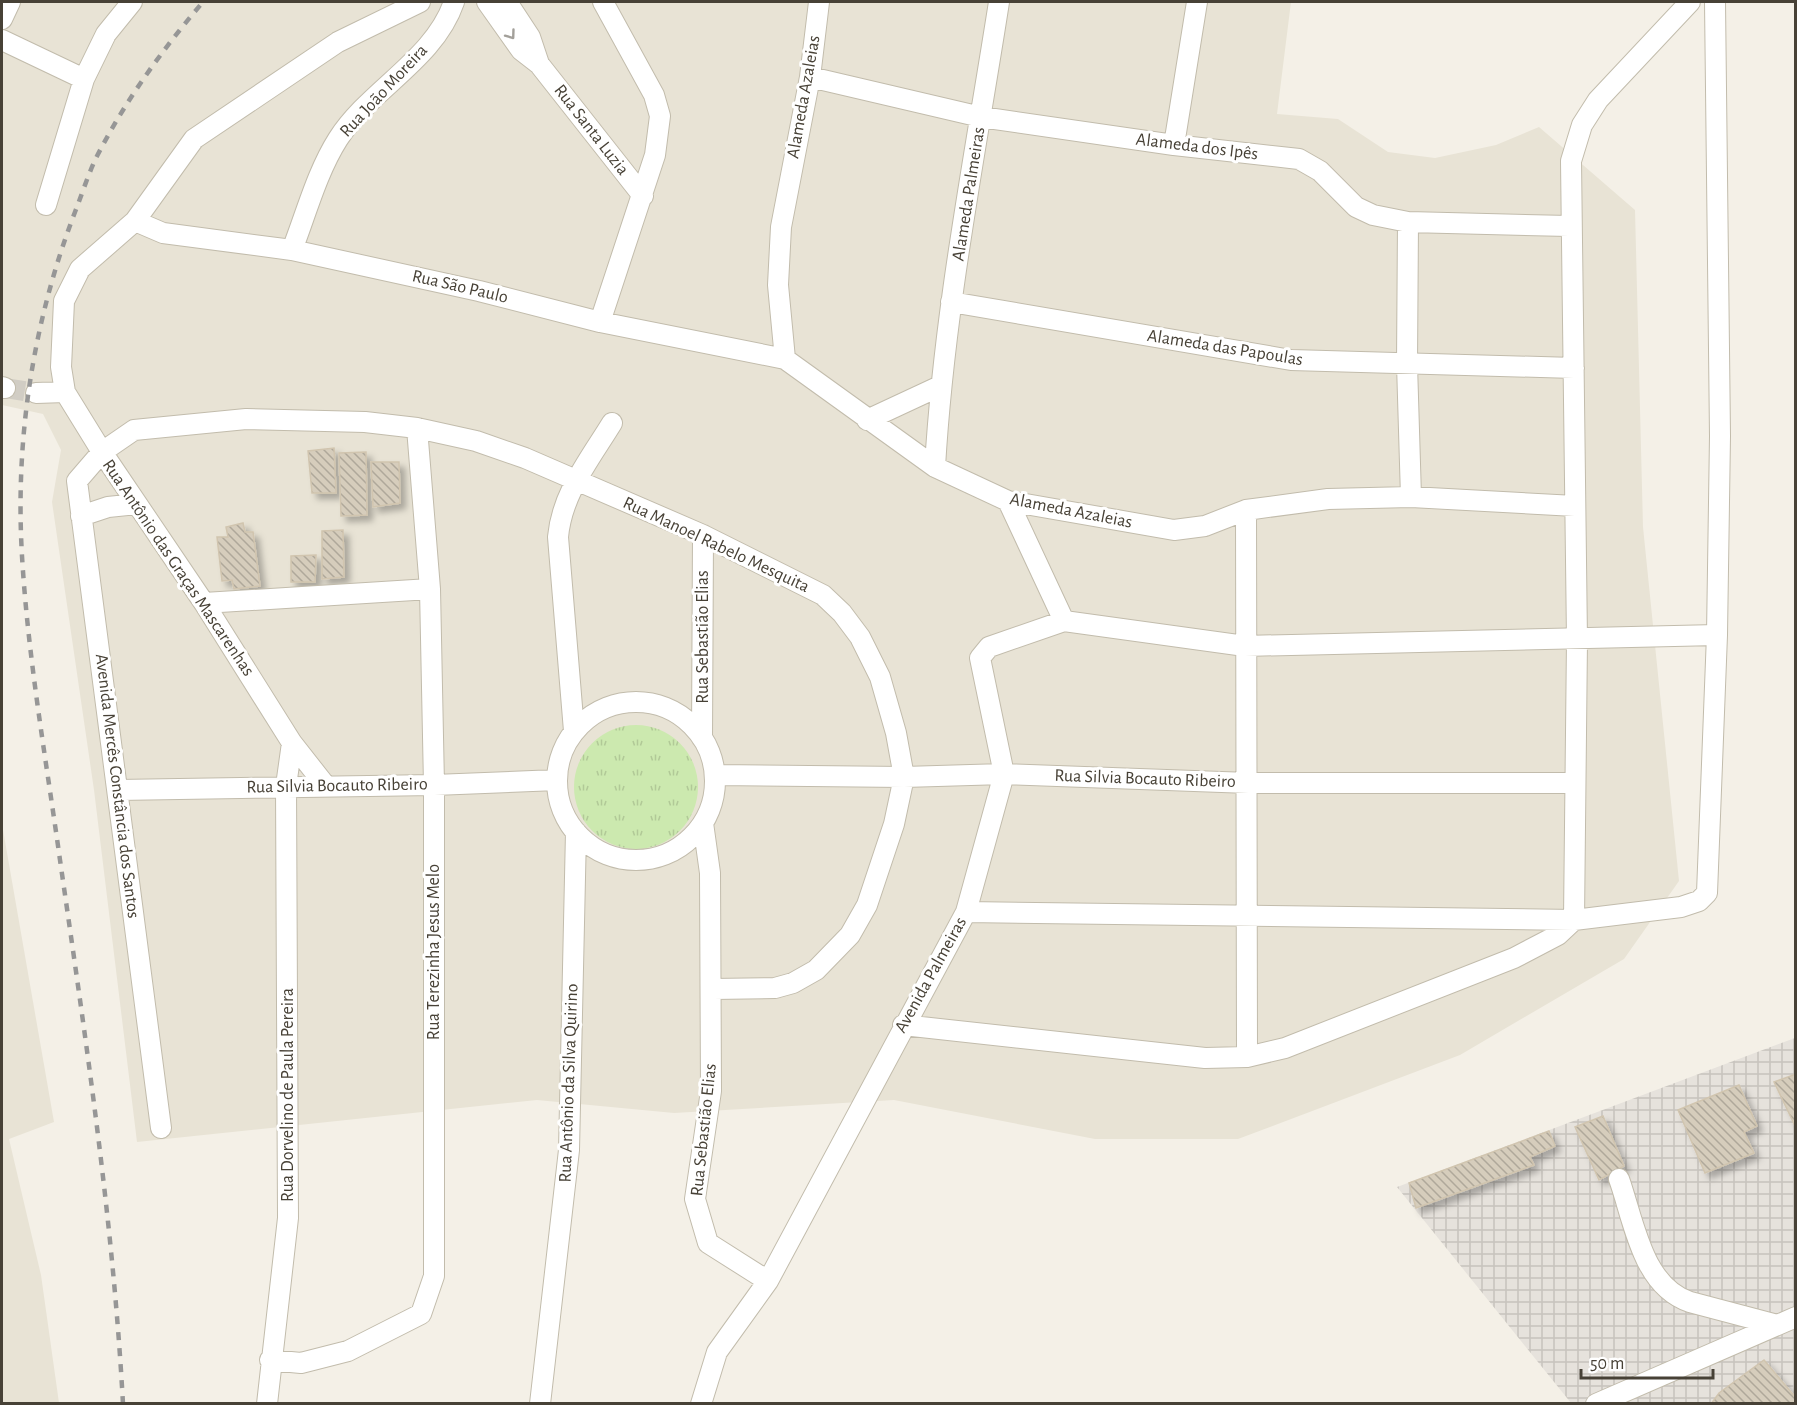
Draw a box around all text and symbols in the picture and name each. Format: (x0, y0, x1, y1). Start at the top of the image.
one-way arrow (504, 28, 515, 39)
street label: Alameda Azaleias (784, 34, 824, 160)
street label: Rua João Moreira (337, 41, 431, 141)
street label: Rua Santa Luzia (550, 81, 632, 179)
street label: Alameda Palmeiras (950, 126, 988, 262)
street label: Alameda dos Ipês (1135, 131, 1259, 163)
street label: Rua São Paulo (410, 267, 510, 307)
street label: Alameda das Papoulas (1146, 327, 1304, 369)
street label: Rua Antônio das Graças Mascarenhas (99, 456, 257, 680)
street label: Alameda Azaleias (1008, 490, 1134, 532)
street label: Rua Manoel Rabelo Mesquita (620, 494, 812, 596)
street label: Rua Sebastião Elias (694, 570, 712, 704)
street label: Avenida Mercês Constância dos Santos (92, 653, 142, 919)
street label: Rua Silvia Bocauto Ribeiro (1054, 767, 1236, 791)
street label: Rua Silvia Bocauto Ribeiro (246, 775, 428, 797)
street label: Rua Terezinha Jesus Melo (425, 864, 443, 1040)
street label: Avenida Palmeiras (892, 914, 970, 1036)
street label: Rua Antônio da Silva Quirino (557, 983, 581, 1183)
street label: Rua Dorvelino de Paula Pereira (279, 988, 297, 1202)
street label: Rua Sebastião Elias (688, 1063, 720, 1197)
scale bar (1581, 1342, 1713, 1380)
text: 50 m (1590, 1355, 1624, 1373)

